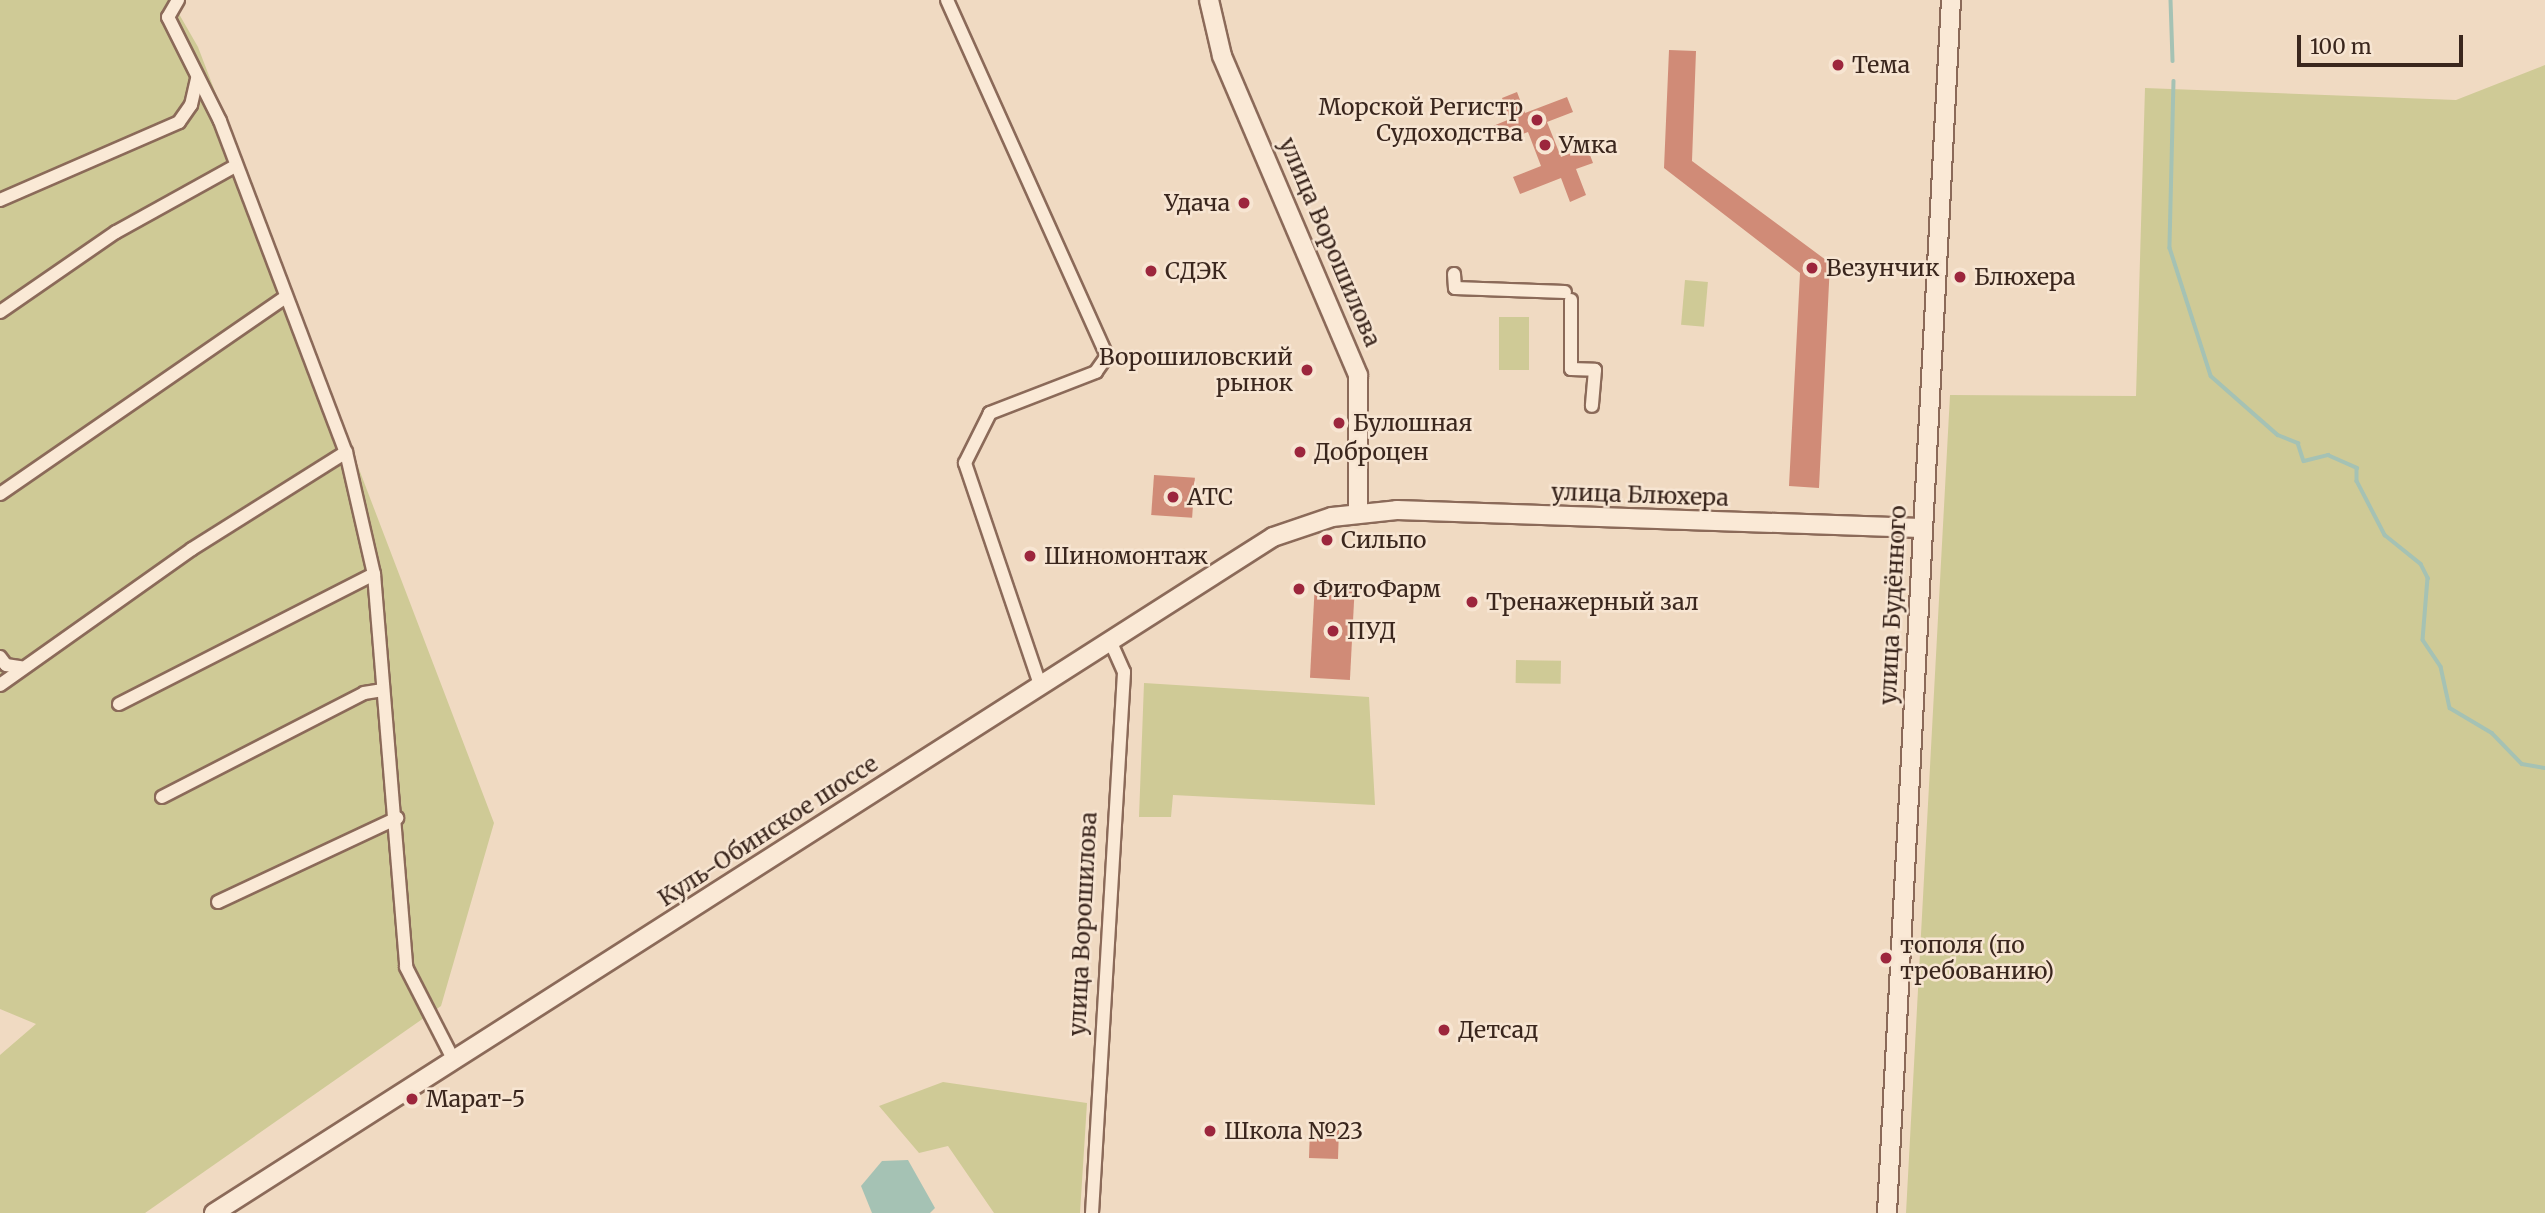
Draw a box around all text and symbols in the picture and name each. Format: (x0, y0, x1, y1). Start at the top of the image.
scale bar (2300, 21, 2466, 65)
text: 100 m (2310, 33, 2372, 60)
place label: Тема (1852, 51, 1910, 79)
marker: Тема (1830, 57, 1846, 73)
place label: Морской Регистр Судоходства (1318, 93, 1523, 147)
marker: Морской Регистр Судоходства (1529, 112, 1545, 128)
place label: Умка (1559, 131, 1618, 159)
street label: улица Ворошилова (1273, 133, 1387, 351)
marker: Умка (1537, 137, 1553, 153)
place label: Удача (1164, 189, 1230, 217)
marker: Удача (1236, 195, 1252, 211)
place label: Везунчик (1826, 254, 1939, 282)
place label: СДЭК (1165, 257, 1227, 285)
marker: Везунчик (1804, 260, 1820, 276)
marker: СДЭК (1143, 263, 1159, 279)
place label: Блюхера (1974, 263, 2076, 291)
marker: Блюхера (1952, 269, 1968, 285)
place label: Ворошиловский рынок (1099, 343, 1293, 397)
marker: Ворошиловский рынок (1299, 362, 1315, 378)
place label: Булошная (1353, 409, 1472, 437)
marker: Булошная (1331, 415, 1347, 431)
place label: Доброцен (1314, 438, 1429, 466)
marker: Доброцен (1292, 444, 1308, 460)
street label: улица Блюхера (1551, 478, 1729, 512)
place label: АТС (1187, 483, 1233, 511)
marker: АТС (1165, 489, 1181, 505)
street label: улица Будённого (1874, 505, 1912, 705)
place label: Сильпо (1341, 526, 1426, 554)
marker: Сильпо (1319, 532, 1335, 548)
place label: Шиномонтаж (1044, 542, 1208, 570)
marker: Шиномонтаж (1022, 548, 1038, 564)
place label: ФитоФарм (1313, 575, 1441, 603)
marker: ФитоФарм (1291, 581, 1307, 597)
place label: Тренажерный зал (1486, 588, 1699, 616)
marker: Тренажерный зал (1464, 594, 1480, 610)
place label: ПУД (1347, 617, 1396, 645)
marker: ПУД (1325, 623, 1341, 639)
street label: Куль-Обинское шоссе (653, 750, 883, 912)
street label: улица Ворошилова (1063, 811, 1103, 1037)
place label: тополя (по требованию) (1900, 931, 2054, 985)
marker: тополя (по требованию) (1878, 950, 1894, 966)
place label: Детсад (1458, 1016, 1539, 1044)
marker: Детсад (1436, 1022, 1452, 1038)
place label: Марат-5 (426, 1085, 525, 1113)
marker: Марат-5 (404, 1091, 420, 1107)
place label: Школа №23 (1224, 1117, 1363, 1145)
marker: Школа №23 (1202, 1123, 1218, 1139)

